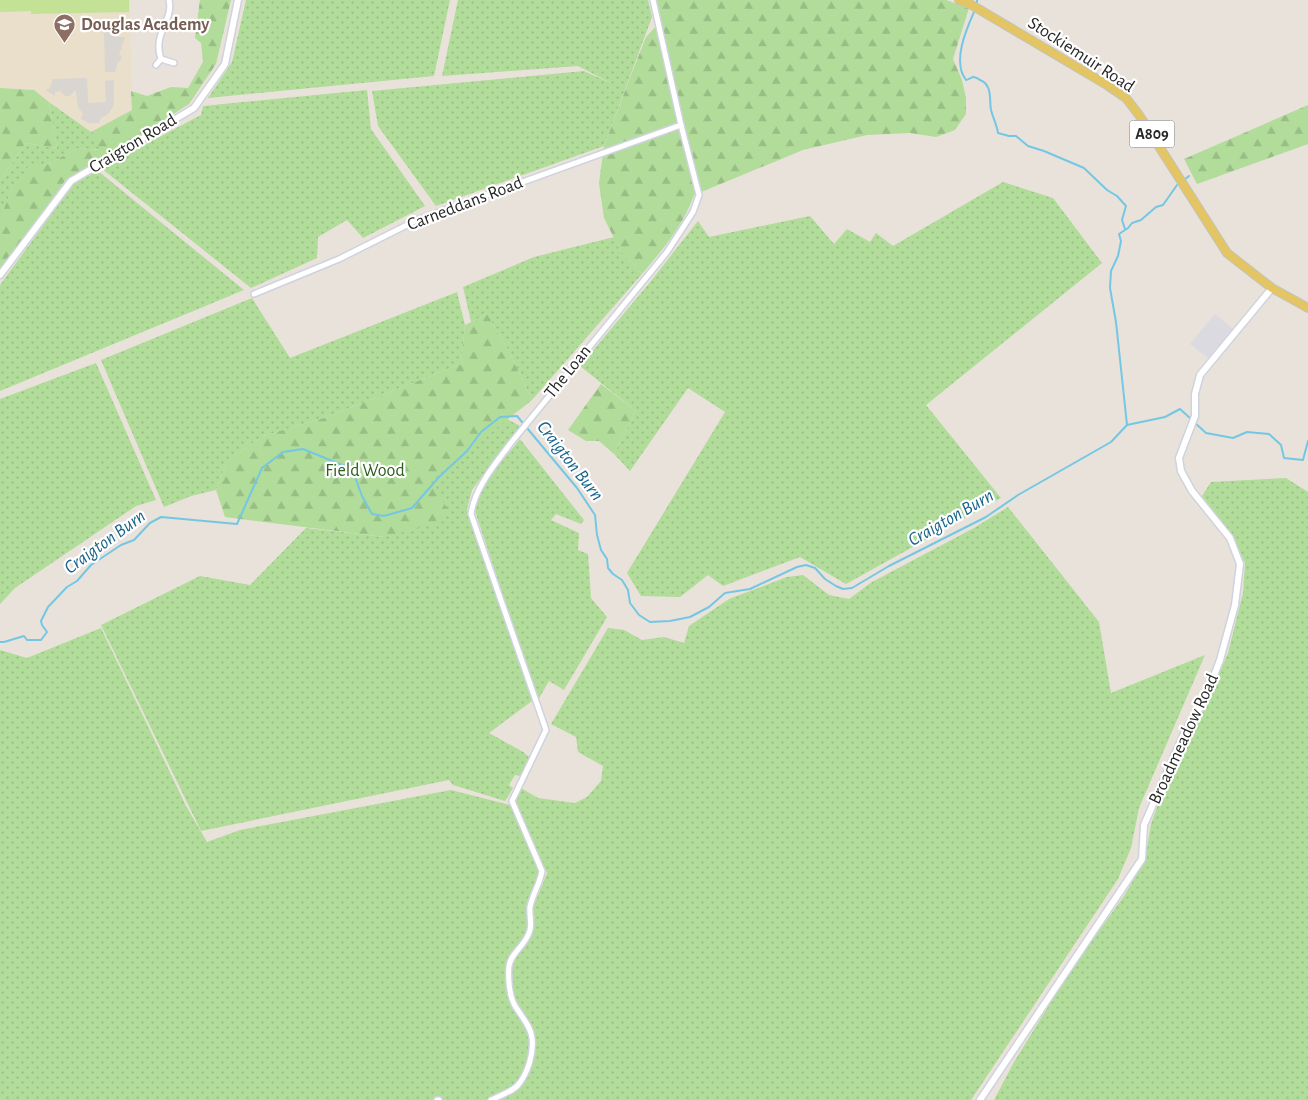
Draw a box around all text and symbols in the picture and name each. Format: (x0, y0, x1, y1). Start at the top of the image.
school or university icon: Douglas Academy (53, 13, 77, 44)
street label: Stockiemuir Road (1024, 14, 1138, 96)
place label: Douglas Academy (81, 16, 210, 34)
street label: Craigton Road (86, 111, 180, 177)
road number: A809 (1130, 120, 1174, 148)
street label: Carneddans Road (405, 174, 525, 234)
street label: The Loan (541, 342, 595, 402)
water label: Craigton Burn (533, 418, 607, 504)
park label: Field Wood (325, 462, 405, 480)
water label: Craigton Burn (905, 486, 997, 550)
water label: Craigton Burn (61, 506, 149, 578)
street label: Broadmeadow Road (1146, 671, 1222, 807)

